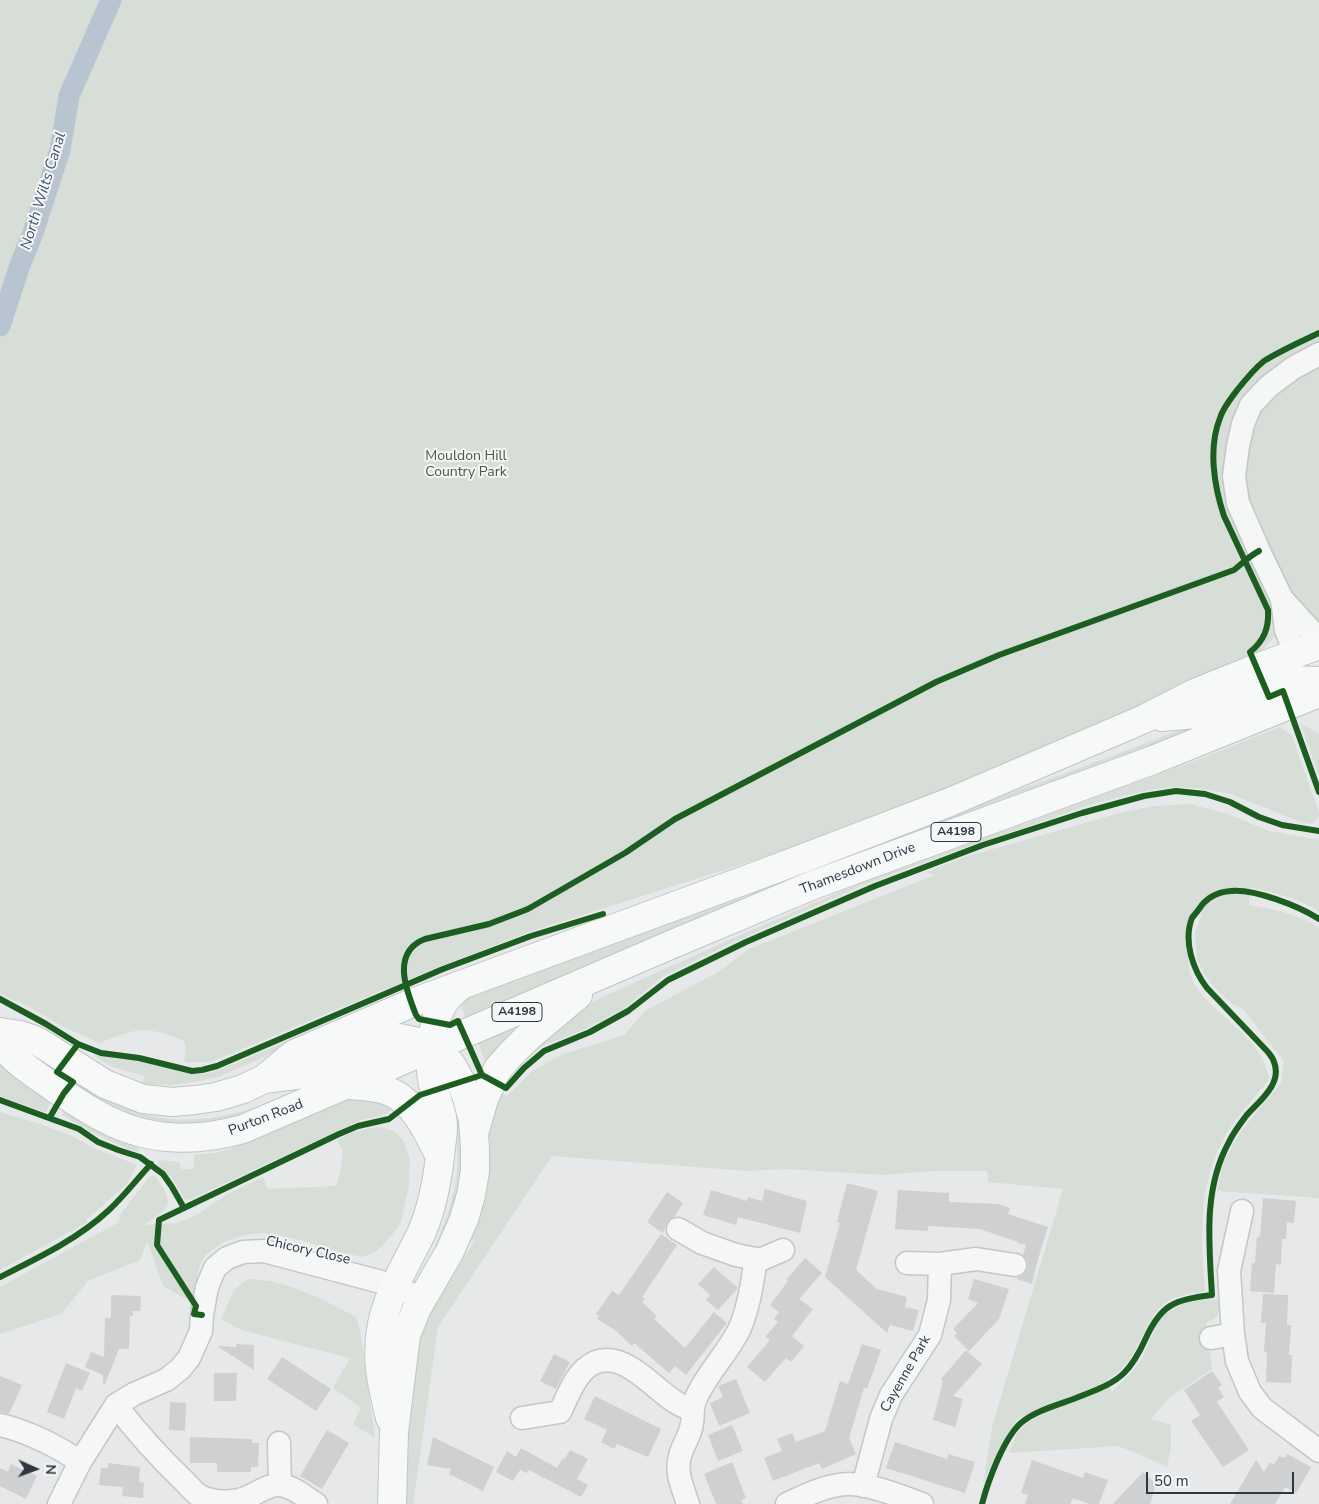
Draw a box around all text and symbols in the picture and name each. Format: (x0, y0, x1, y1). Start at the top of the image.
water label: North Wilts Canal (18, 130, 70, 252)
park label: Mouldon Hill Country Park (425, 449, 507, 482)
road number: A4198 (931, 822, 981, 842)
street label: Thamesdown Drive (798, 839, 918, 899)
road number: A4198 (492, 1002, 542, 1022)
street label: Purton Road (226, 1096, 306, 1140)
street label: Chicory Close (264, 1233, 352, 1269)
street label: Cayenne Park (877, 1333, 935, 1415)
north arrow (10, 1444, 60, 1494)
scale bar (1149, 1462, 1296, 1494)
text: N (41, 1464, 60, 1475)
text: 50 m (1154, 1471, 1189, 1491)

